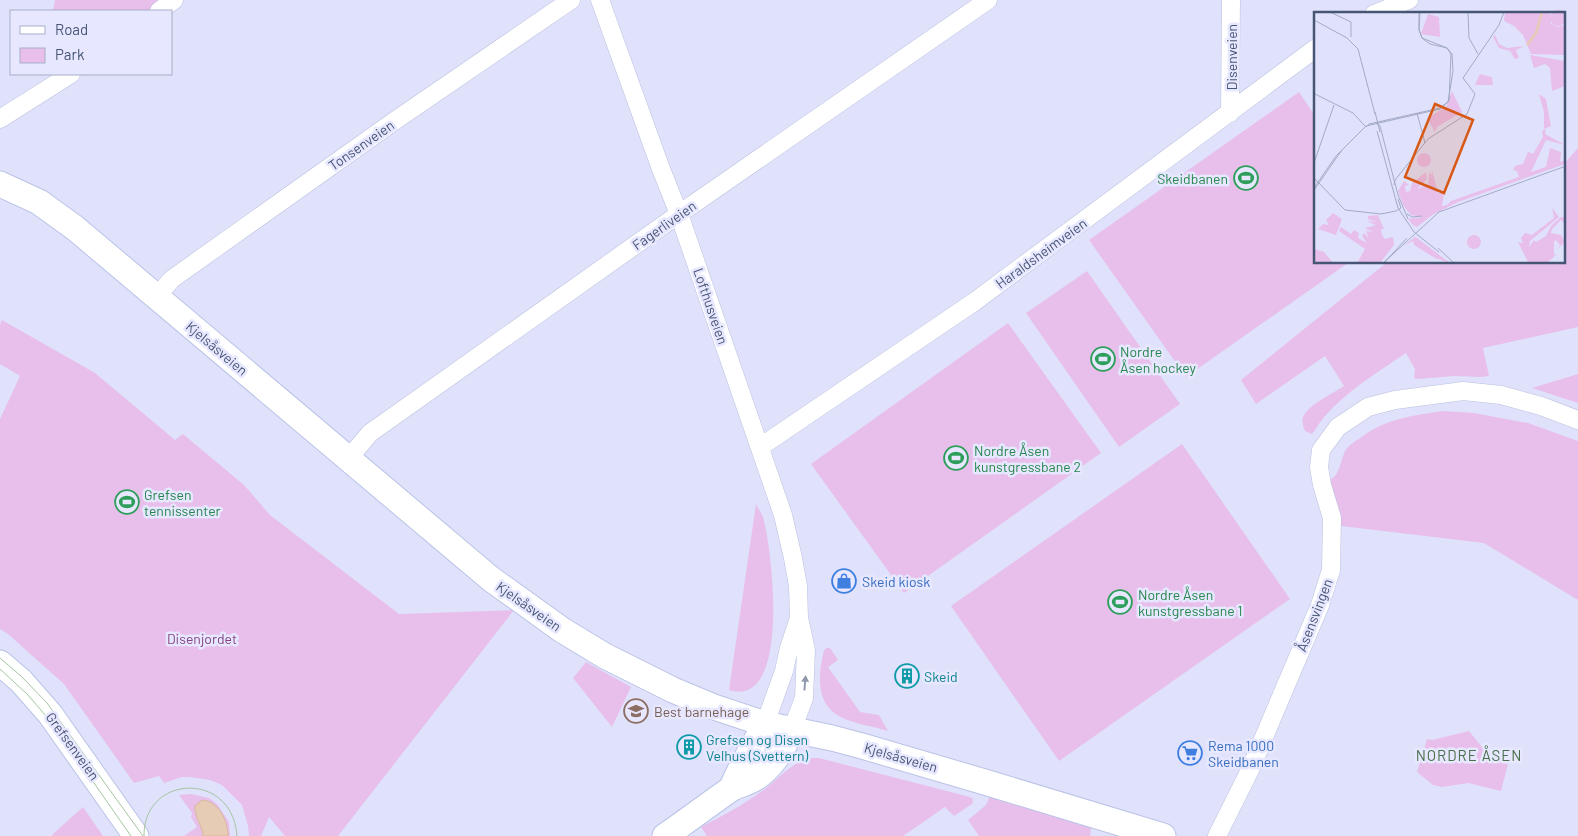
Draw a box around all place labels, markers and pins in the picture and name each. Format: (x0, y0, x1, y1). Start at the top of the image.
sports icon: Skeidbanen (1233, 165, 1259, 191)
place label: Skeidbanen (1157, 170, 1228, 187)
place label: Nordre Åsen hockey (1120, 343, 1196, 376)
sports icon: Nordre Åsen hockey (1090, 346, 1116, 372)
place label: Nordre Åsen kunstgressbane 2 (974, 442, 1081, 475)
sports icon: Nordre Åsen kunstgressbane 2 (943, 445, 969, 471)
place label: Grefsen tennissenter (144, 486, 221, 519)
sports icon: Grefsen tennissenter (114, 489, 140, 515)
shop icon: Skeid kiosk (831, 568, 857, 594)
place label: Skeid kiosk (862, 573, 930, 590)
place label: Nordre Åsen kunstgressbane 1 (1138, 586, 1242, 619)
sports icon: Nordre Åsen kunstgressbane 1 (1107, 589, 1133, 615)
building icon: Skeid (894, 663, 920, 689)
place label: Skeid (924, 668, 958, 685)
school or university icon: Best barnehage (623, 698, 649, 724)
place label: Best barnehage (654, 703, 749, 720)
place label: Grefsen og Disen Velhus (Svettern) (706, 731, 809, 764)
building icon: Grefsen og Disen Velhus (Svettern) (676, 734, 702, 760)
place label: Rema 1000 Skeidbanen (1208, 737, 1279, 770)
supermarket icon: Rema 1000 Skeidbanen (1177, 740, 1203, 766)

